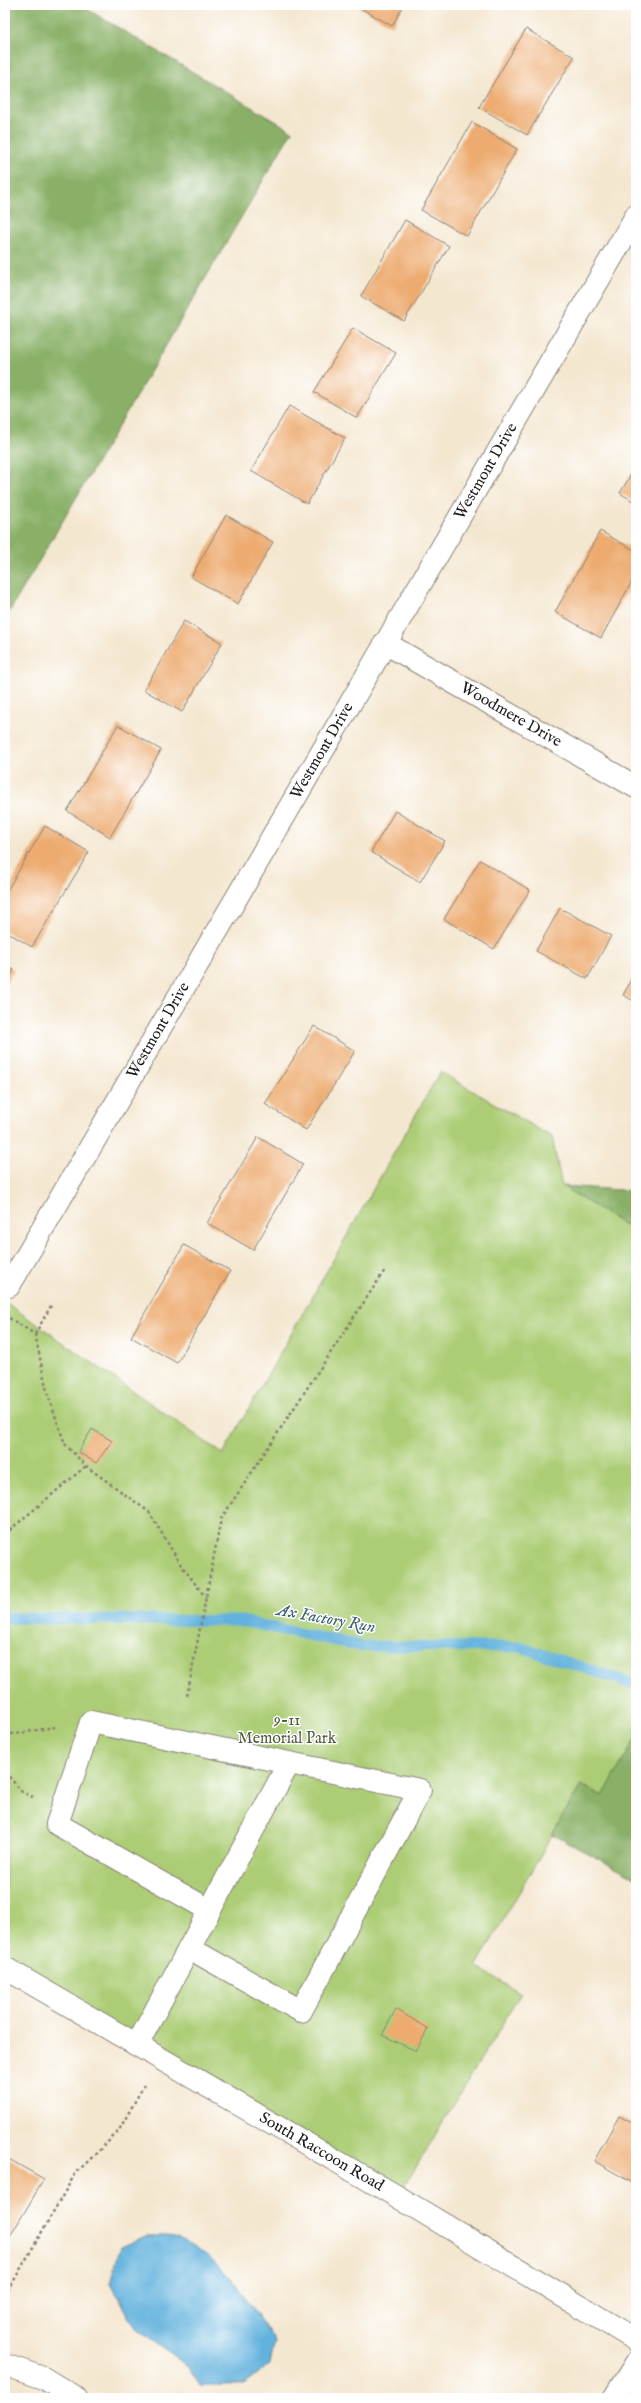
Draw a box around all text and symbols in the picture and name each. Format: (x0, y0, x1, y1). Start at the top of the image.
street label: Westmont Drive (450, 420, 522, 523)
street label: Woodmere Drive (456, 678, 565, 752)
street label: Westmont Drive (286, 699, 359, 803)
street label: Westmont Drive (123, 979, 195, 1083)
water label: Ax Factory Run (273, 1600, 377, 1638)
park label: 9-11 Memorial Park (238, 1711, 337, 1749)
street label: South Raccoon Road (255, 2108, 387, 2197)

